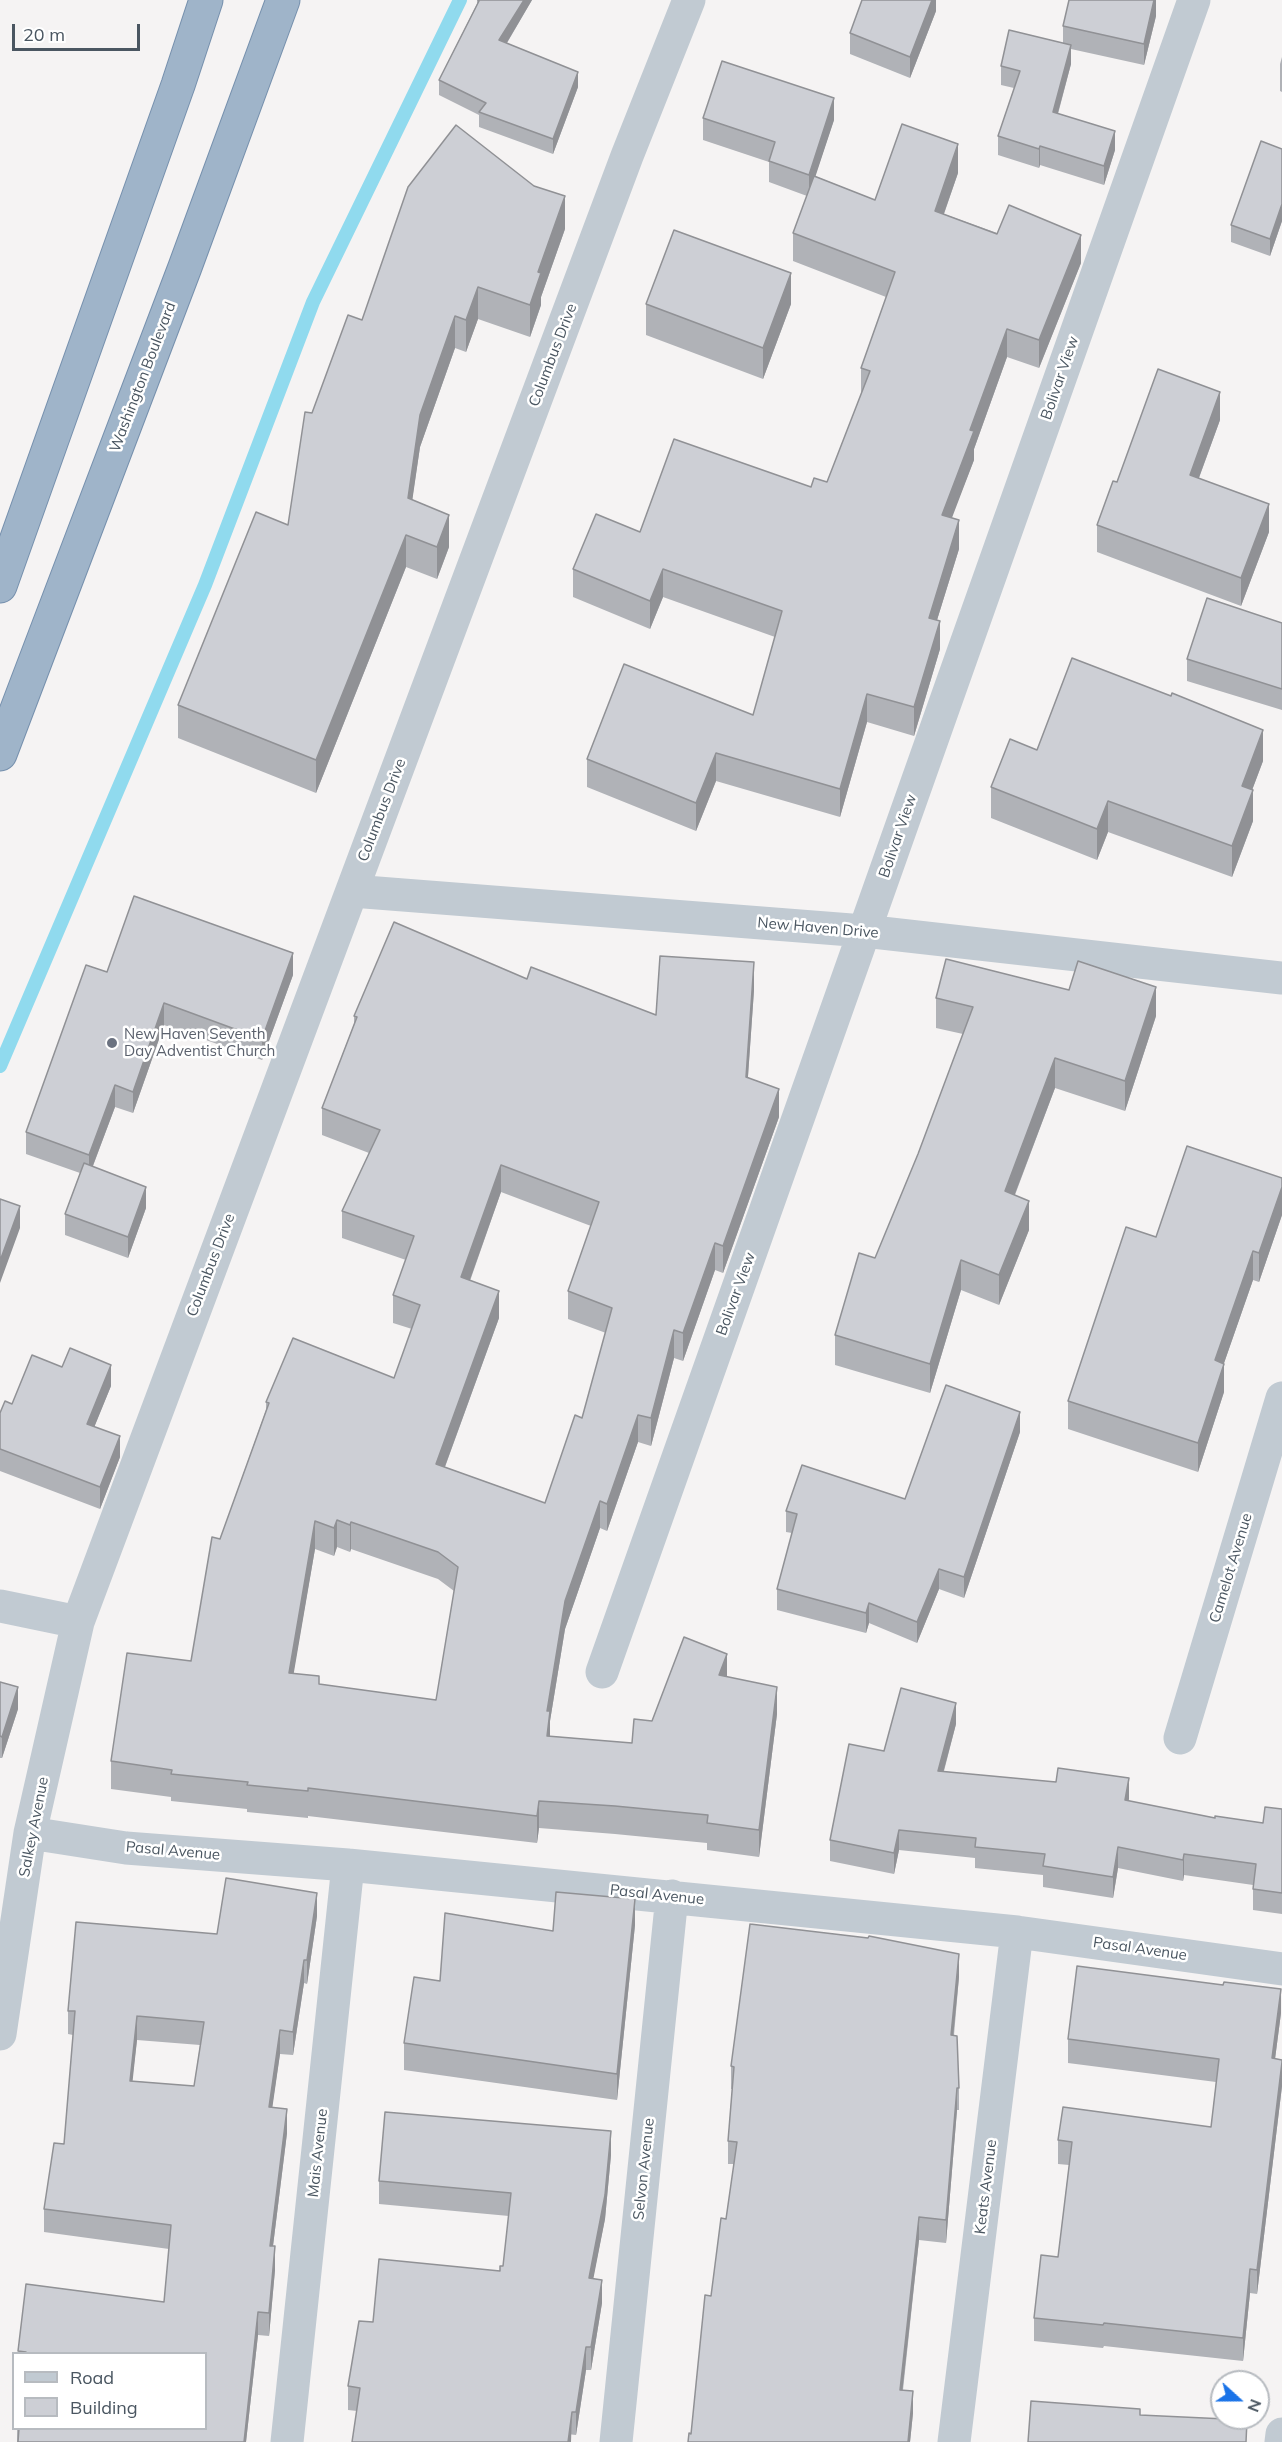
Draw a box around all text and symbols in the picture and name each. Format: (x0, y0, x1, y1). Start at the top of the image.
scale bar (15, 12, 142, 50)
text: 20 m (23, 23, 65, 46)
street label: Washington Boulevard (106, 300, 180, 454)
street label: Columbus Drive (525, 301, 581, 409)
street label: Bolivar View (1037, 334, 1083, 422)
street label: Columbus Drive (354, 756, 410, 864)
street label: Bolivar View (875, 792, 921, 880)
street label: New Haven Drive (757, 914, 879, 942)
place label: New Haven Seventh Day Adventist Church (124, 1025, 275, 1060)
marker: New Haven Seventh Day Adventist Church (105, 1036, 119, 1050)
street label: Columbus Drive (183, 1211, 239, 1319)
street label: Bolivar View (713, 1250, 759, 1338)
street label: Camelot Avenue (1206, 1511, 1256, 1625)
street label: Salkey Avenue (15, 1775, 53, 1879)
street label: Pasal Avenue (125, 1838, 221, 1864)
street label: Pasal Avenue (609, 1881, 705, 1909)
street label: Pasal Avenue (1092, 1934, 1188, 1964)
street label: Mais Avenue (304, 2108, 332, 2198)
street label: Selvon Avenue (630, 2117, 658, 2221)
street label: Keats Avenue (971, 2139, 1001, 2235)
legend (12, 2352, 207, 2430)
text: Road (70, 2366, 114, 2389)
north arrow (1210, 2370, 1270, 2430)
text: Building (70, 2396, 138, 2419)
text: N (1243, 2397, 1266, 2415)

